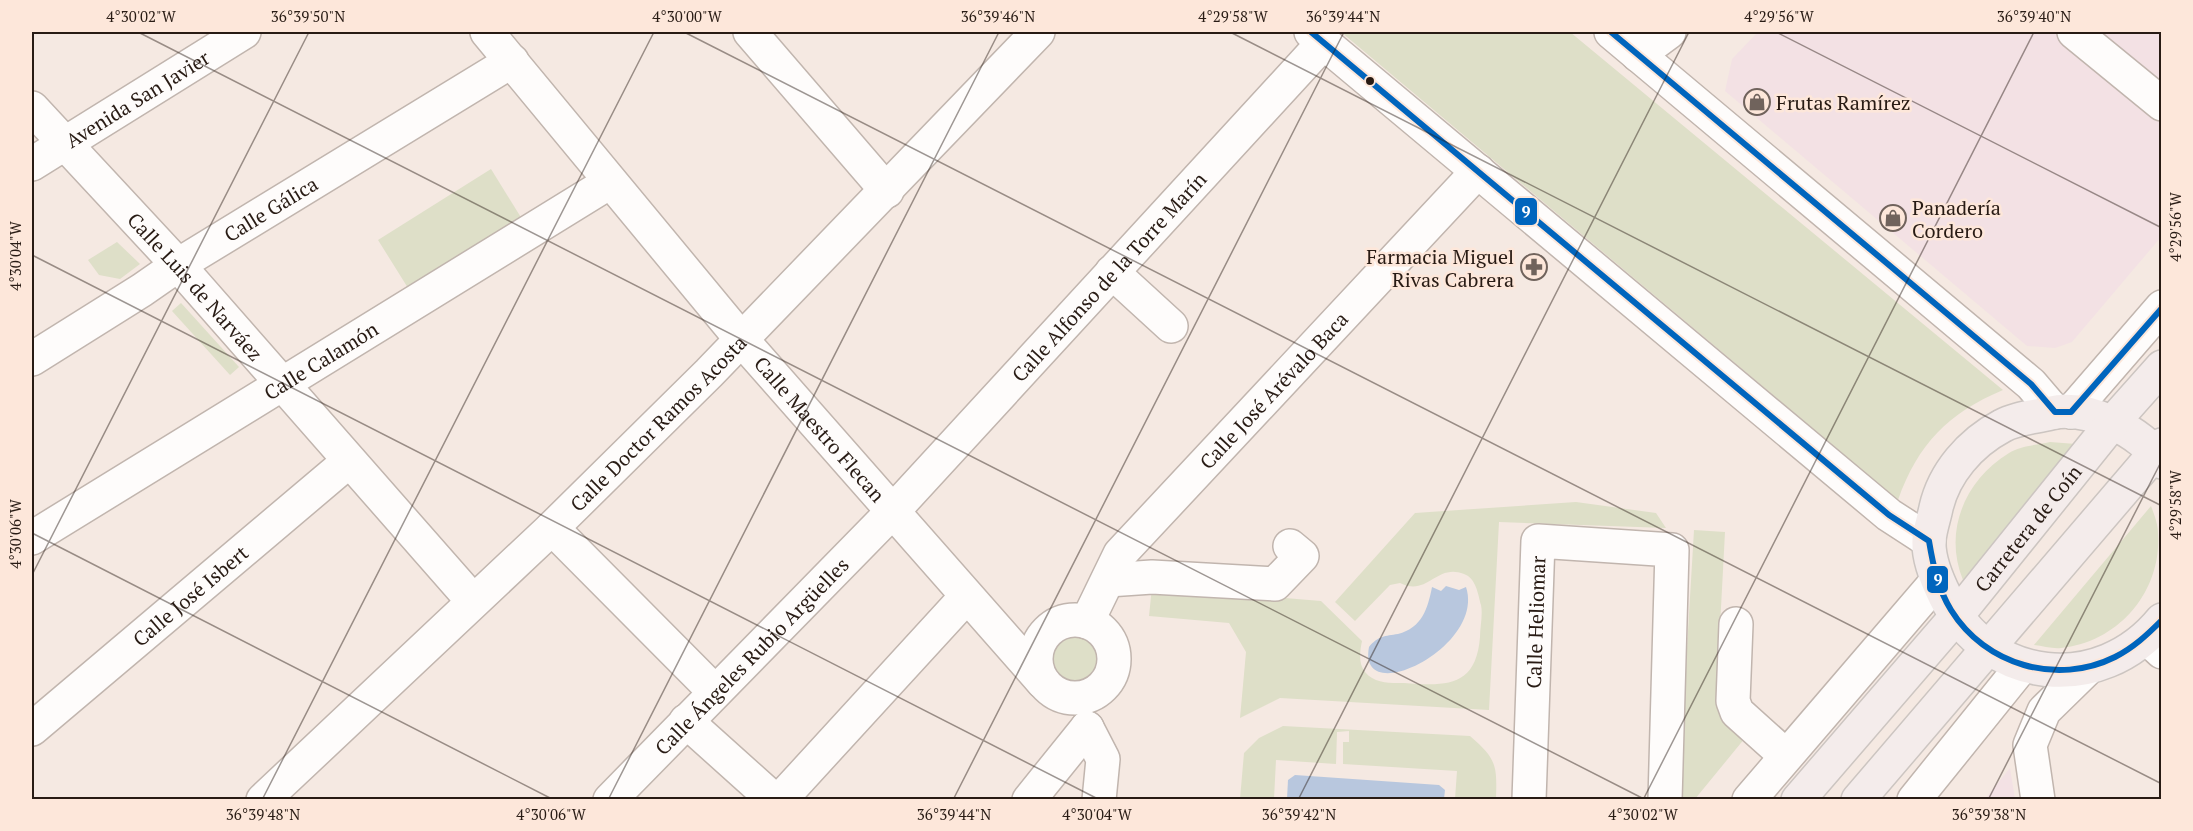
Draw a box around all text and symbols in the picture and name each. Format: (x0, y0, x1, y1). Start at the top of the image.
text: 4°30'02"W (106, 6, 177, 26)
text: 36°39'50"N (271, 6, 345, 26)
text: 4°30'00"W (652, 6, 723, 26)
text: 36°39'46"N (961, 6, 1035, 26)
text: 4°29'58"W (1198, 6, 1269, 26)
text: 36°39'44"N (1306, 6, 1380, 26)
text: 4°29'56"W (1744, 6, 1815, 26)
text: 36°39'40"N (1997, 6, 2071, 26)
street label: Avenida San Javier (60, 43, 215, 153)
unlabelled marker (1364, 75, 1376, 87)
shop icon: Frutas Ramírez (1742, 87, 1772, 117)
place label: Frutas Ramírez (1776, 89, 1910, 116)
street label: Calle Alfonso de la Torre Marín (1005, 166, 1212, 387)
street label: Calle Gálica (218, 170, 322, 248)
text: 4°29'56"W (2165, 191, 2185, 262)
place label: Panadería Cordero (1912, 194, 2001, 244)
line badge: 9 (1514, 197, 1538, 226)
text: 9 (1521, 200, 1531, 222)
shop icon: Panadería Cordero (1878, 203, 1908, 233)
street label: Calle Luis de Narváez (122, 206, 269, 366)
text: 4°30'04"W (5, 220, 25, 291)
place label: Farmacia Miguel Rivas Cabrera (1366, 243, 1514, 293)
pharmacy icon: Farmacia Miguel Rivas Cabrera (1519, 252, 1549, 282)
street label: Calle José Arévalo Baca (1193, 305, 1354, 475)
street label: Calle Calamón (258, 315, 383, 406)
street label: Calle Doctor Ramos Acosta (564, 329, 752, 517)
street label: Calle Maestro Flecan (749, 350, 892, 507)
street label: Carretera de Coín (1968, 459, 2087, 597)
text: 4°29'58"W (2165, 469, 2185, 540)
text: 4°30'06"W (5, 498, 25, 569)
street label: Calle José Isbert (127, 538, 254, 652)
street label: Calle Ángeles Rubio Argüelles (649, 551, 854, 760)
street label: Calle Heliomar (1519, 555, 1551, 689)
line badge: 9 (1926, 565, 1949, 594)
text: 9 (1933, 568, 1943, 590)
text: 36°39'48"N (226, 804, 300, 824)
text: 4°30'06"W (516, 804, 587, 824)
text: 36°39'44"N (917, 804, 991, 824)
text: 4°30'04"W (1062, 804, 1133, 824)
text: 36°39'42"N (1262, 804, 1336, 824)
text: 4°30'02"W (1608, 804, 1679, 824)
text: 36°39'38"N (1952, 804, 2026, 824)

